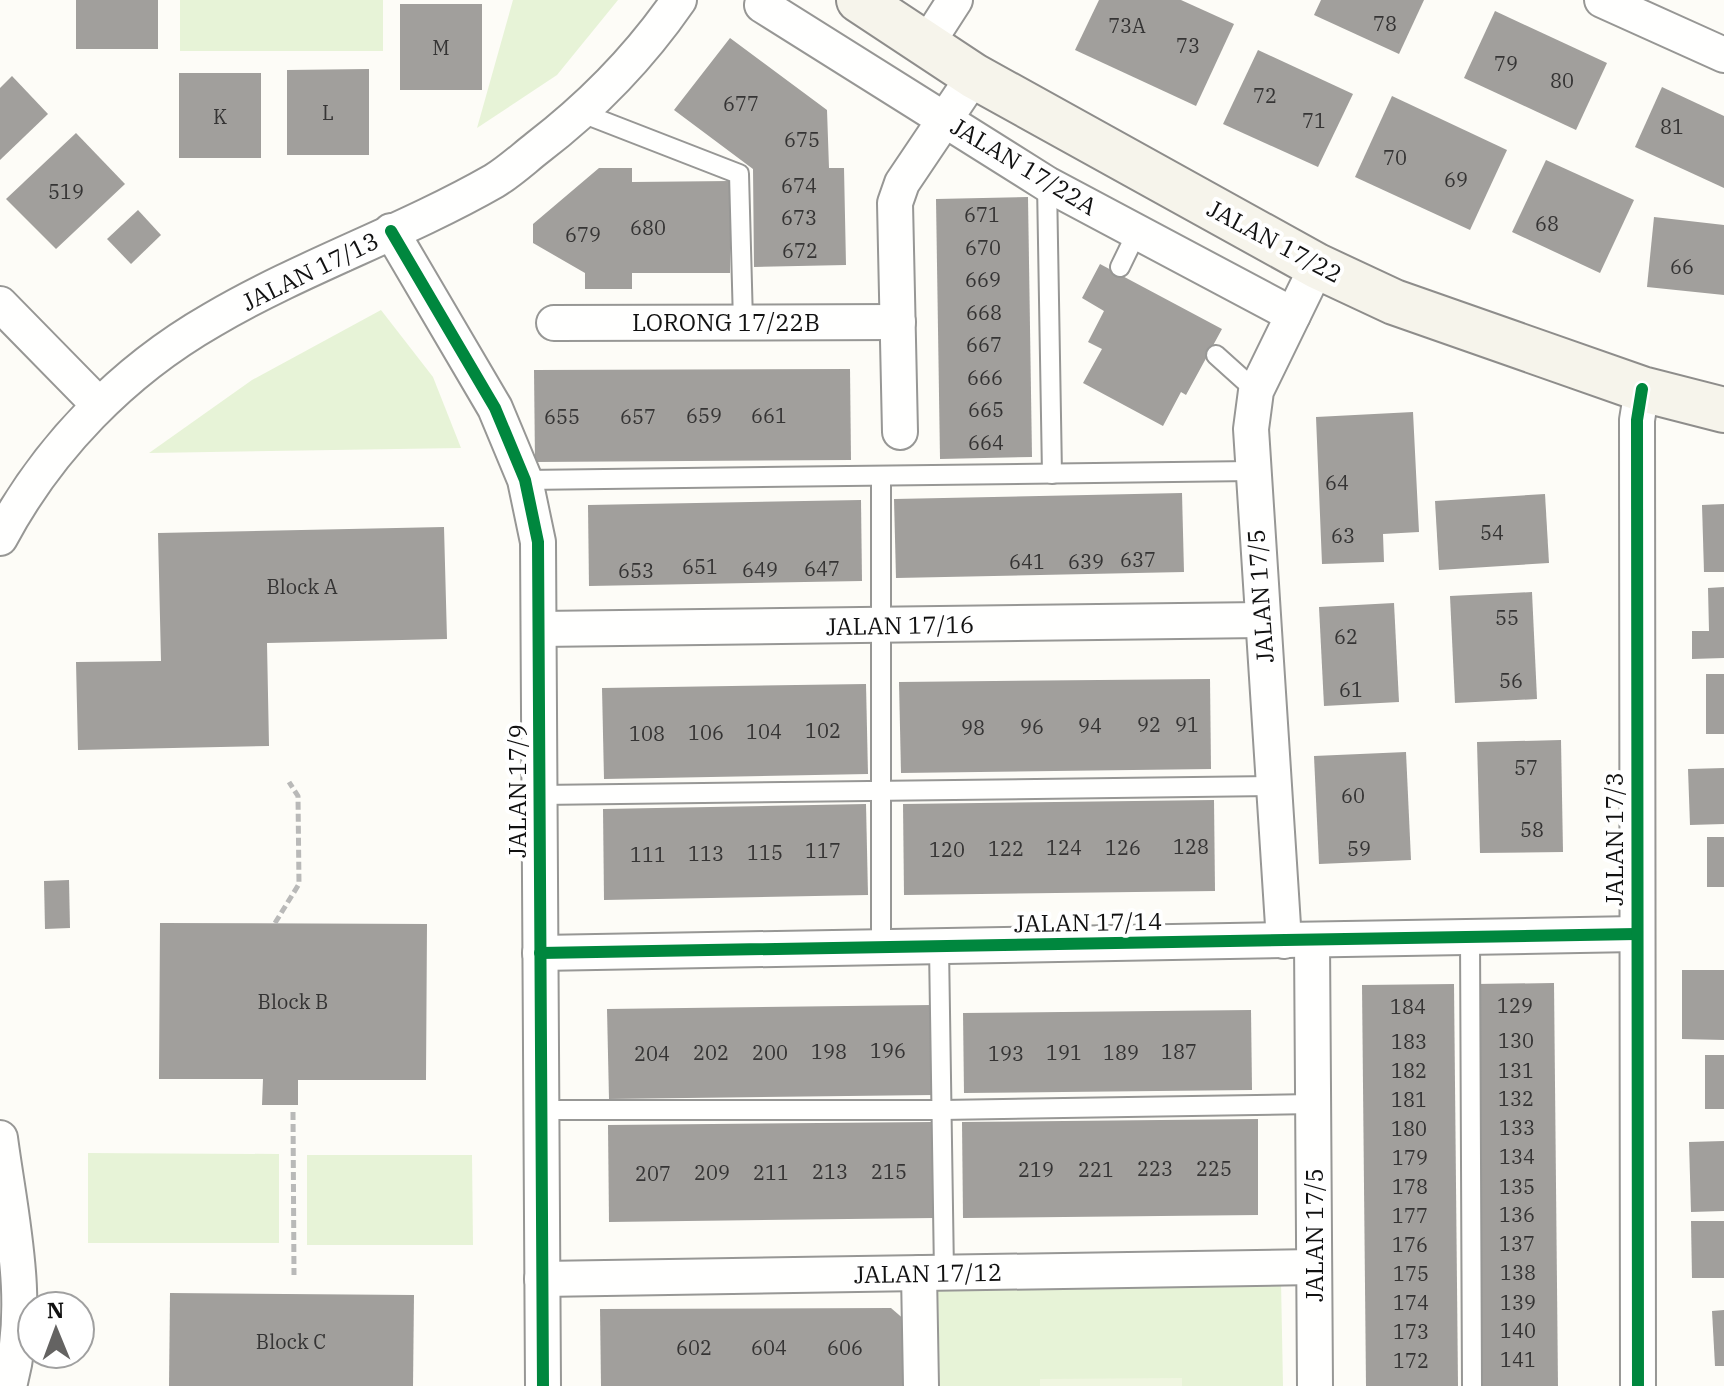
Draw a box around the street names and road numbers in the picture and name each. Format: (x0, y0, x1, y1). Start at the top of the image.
street label: JALAN 17/22A (945, 110, 1103, 222)
street label: JALAN 17/22 (1202, 192, 1348, 290)
street label: JALAN 17/13 (236, 224, 384, 318)
street label: LORONG 17/22B (632, 306, 820, 338)
street label: JALAN 17/5 (1239, 528, 1281, 664)
street label: JALAN 17/16 (826, 608, 974, 642)
street label: JALAN 17/9 (501, 724, 533, 858)
street label: JALAN 17/3 (1598, 772, 1630, 906)
street label: JALAN 17/14 (1014, 905, 1162, 939)
street label: JALAN 17/5 (1298, 1168, 1330, 1302)
street label: JALAN 17/12 (854, 1256, 1002, 1290)

